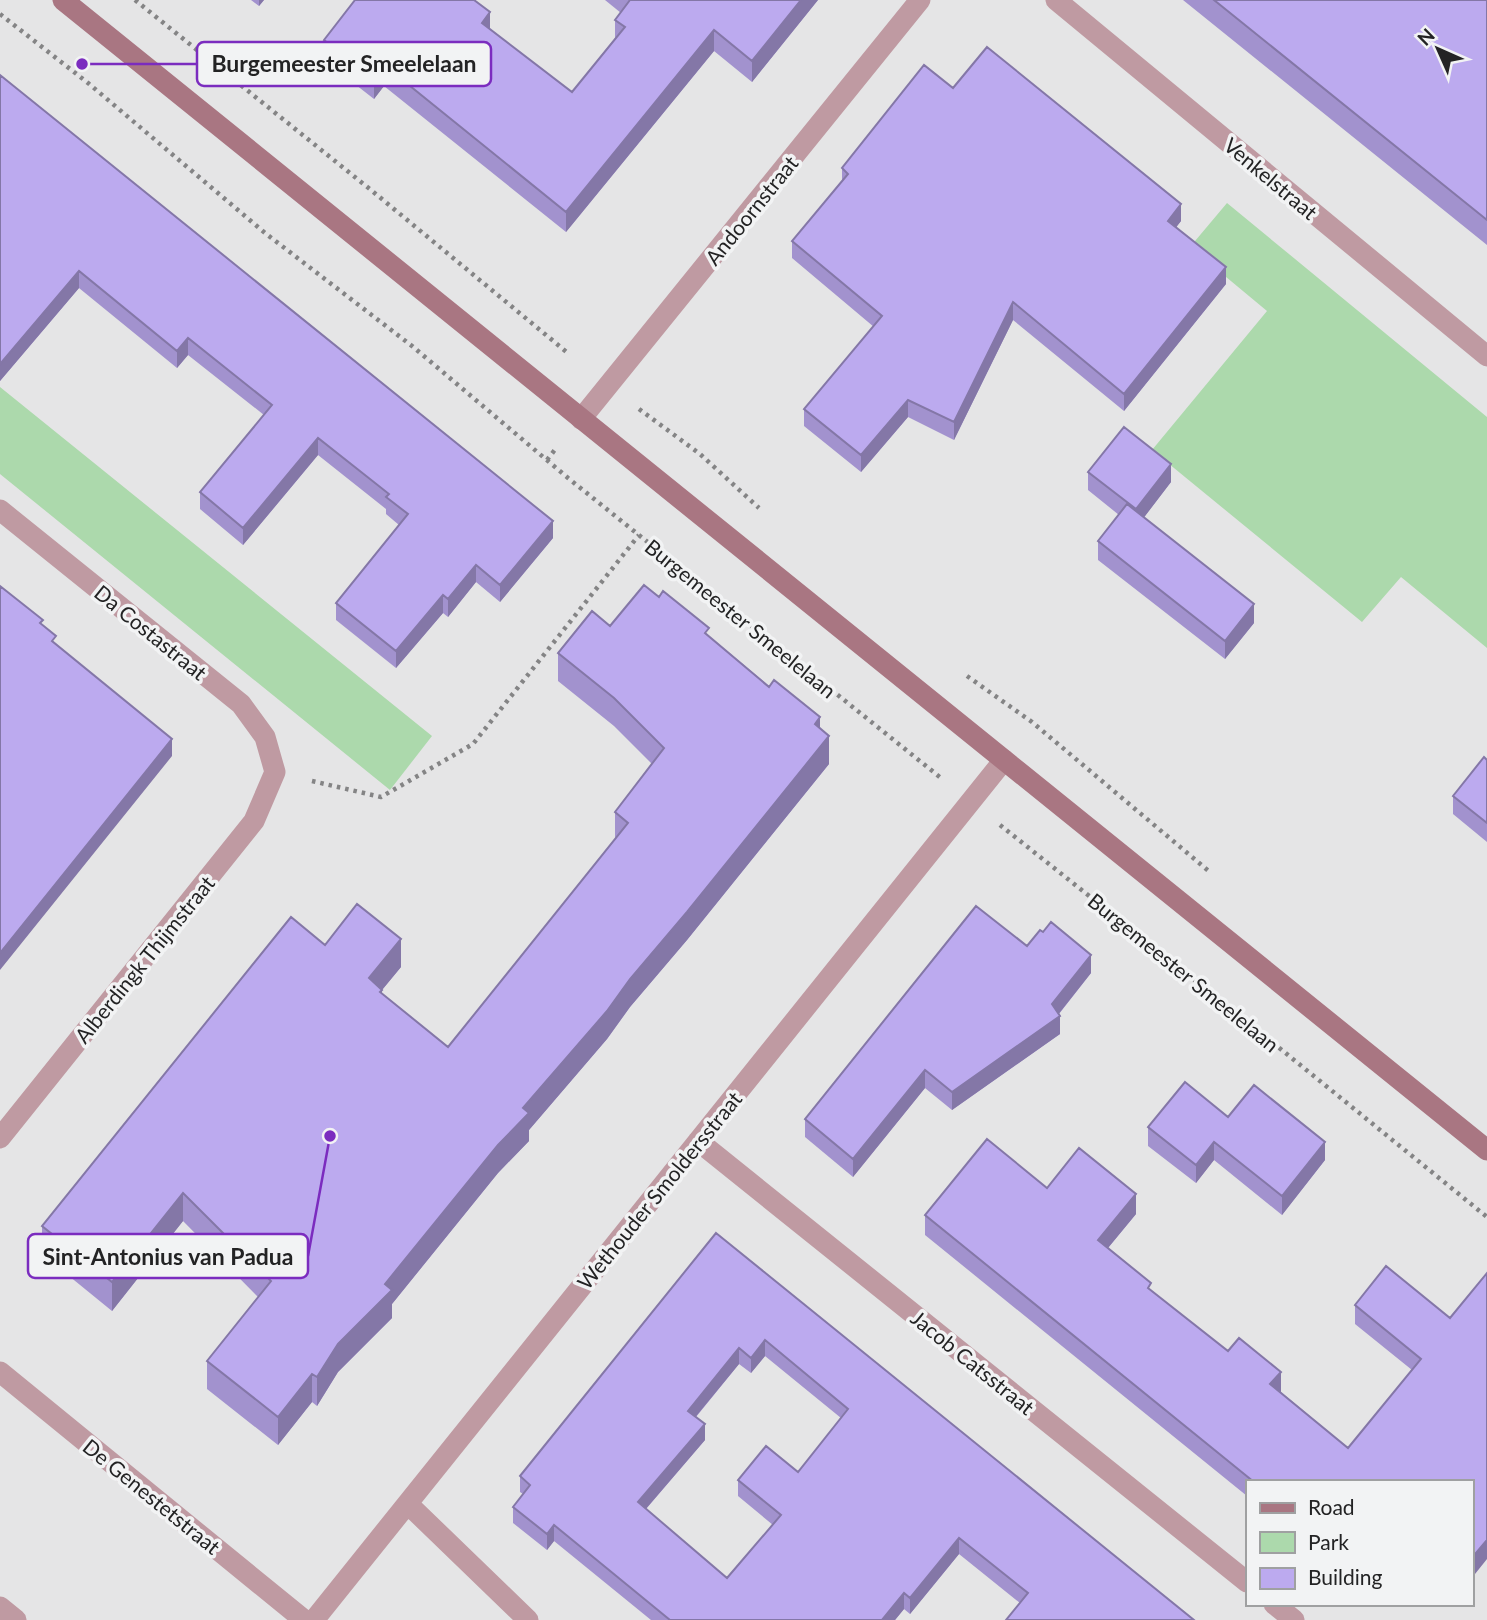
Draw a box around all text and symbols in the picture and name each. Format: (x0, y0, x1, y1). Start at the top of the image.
north arrow (1403, 14, 1473, 84)
text: N (1412, 23, 1439, 50)
callout: Burgemeester Smeelelaan (197, 42, 491, 86)
text: Burgemeester Smeelelaan (211, 49, 477, 77)
street label: Venkelstraat (1219, 132, 1323, 224)
street label: Andoornstraat (699, 150, 803, 270)
street label: Burgemeester Smeelelaan (641, 533, 841, 703)
street label: Da Costastraat (90, 579, 212, 685)
street label: Alberdingk Thijmstraat (69, 870, 219, 1048)
street label: Burgemeester Smeelelaan (1084, 887, 1284, 1057)
street label: Wethouder Smoldersstraat (572, 1086, 747, 1294)
callout: Sint-Antonius van Padua (28, 1234, 308, 1278)
text: Sint-Antonius van Padua (42, 1242, 294, 1270)
street label: Jacob Catsstraat (906, 1305, 1040, 1420)
street label: De Genestetstraat (79, 1433, 226, 1559)
legend (1246, 1480, 1473, 1606)
text: Road (1308, 1494, 1355, 1519)
text: Park (1308, 1529, 1349, 1554)
text: Building (1308, 1564, 1383, 1589)

